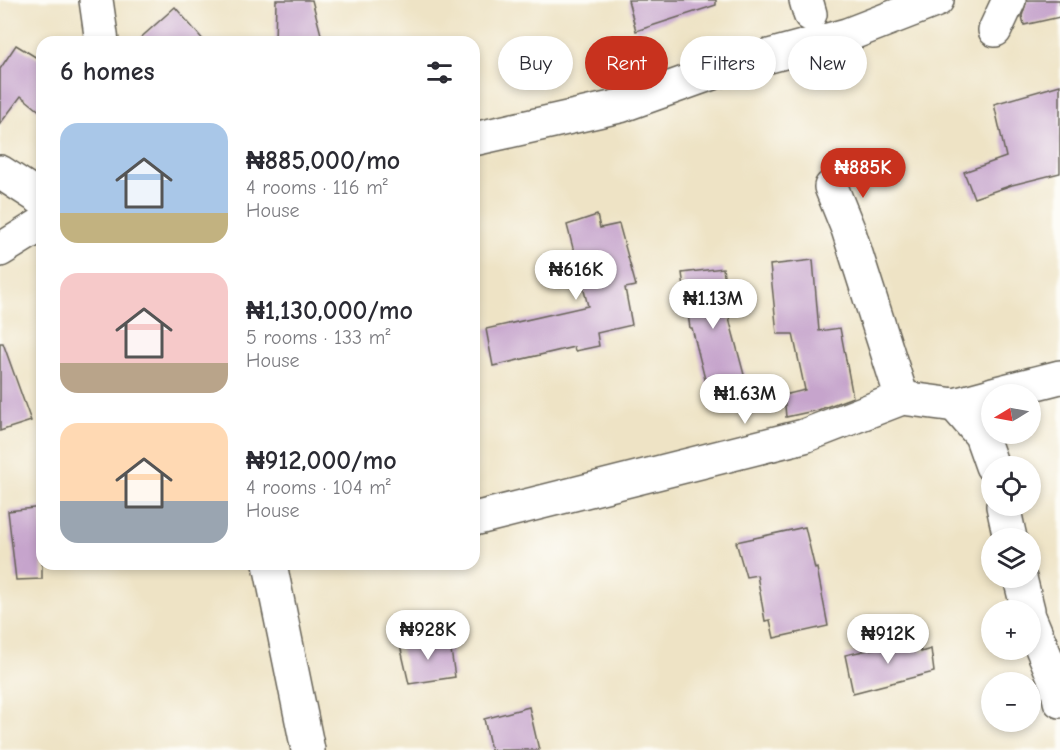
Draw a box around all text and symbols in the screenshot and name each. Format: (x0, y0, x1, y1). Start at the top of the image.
chip: Buy (498, 36, 573, 90)
chip: Rent (585, 36, 668, 90)
chip: Filters (680, 36, 776, 90)
chip: New (788, 36, 867, 90)
icon: filters (423, 56, 456, 89)
text: 6 homes (60, 57, 155, 87)
text: ₦885,000/mo (246, 146, 400, 176)
icon: home (108, 147, 180, 219)
pin: ₦885K (821, 148, 905, 199)
text: ₦885K (835, 156, 891, 179)
text: 4 rooms · 116 m² (246, 176, 388, 199)
text: House (246, 199, 300, 222)
pin: ₦616K (534, 250, 618, 301)
text: ₦616K (549, 258, 603, 281)
pin: ₦1.13M (664, 279, 762, 330)
text: ₦1.13M (683, 287, 743, 310)
text: ₦1,130,000/mo (246, 296, 413, 326)
icon: home (108, 297, 180, 369)
text: 5 rooms · 133 m² (246, 326, 390, 349)
text: House (246, 349, 300, 372)
pin: ₦1.63M (696, 374, 794, 425)
text: ₦1.63M (714, 382, 776, 405)
north arrow (981, 384, 1041, 444)
map controls (981, 384, 1041, 732)
text: ₦912,000/mo (246, 446, 397, 476)
icon: home (108, 447, 180, 519)
button: locate (981, 456, 1041, 516)
text: 4 rooms · 104 m² (246, 476, 391, 499)
text: House (246, 499, 300, 522)
button: layers (981, 528, 1041, 588)
button: + (981, 600, 1041, 660)
pin: ₦928K (386, 610, 470, 661)
pin: ₦912K (846, 614, 930, 665)
text: ₦928K (400, 618, 456, 641)
text: ₦912K (861, 622, 915, 645)
button: − (981, 672, 1041, 732)

